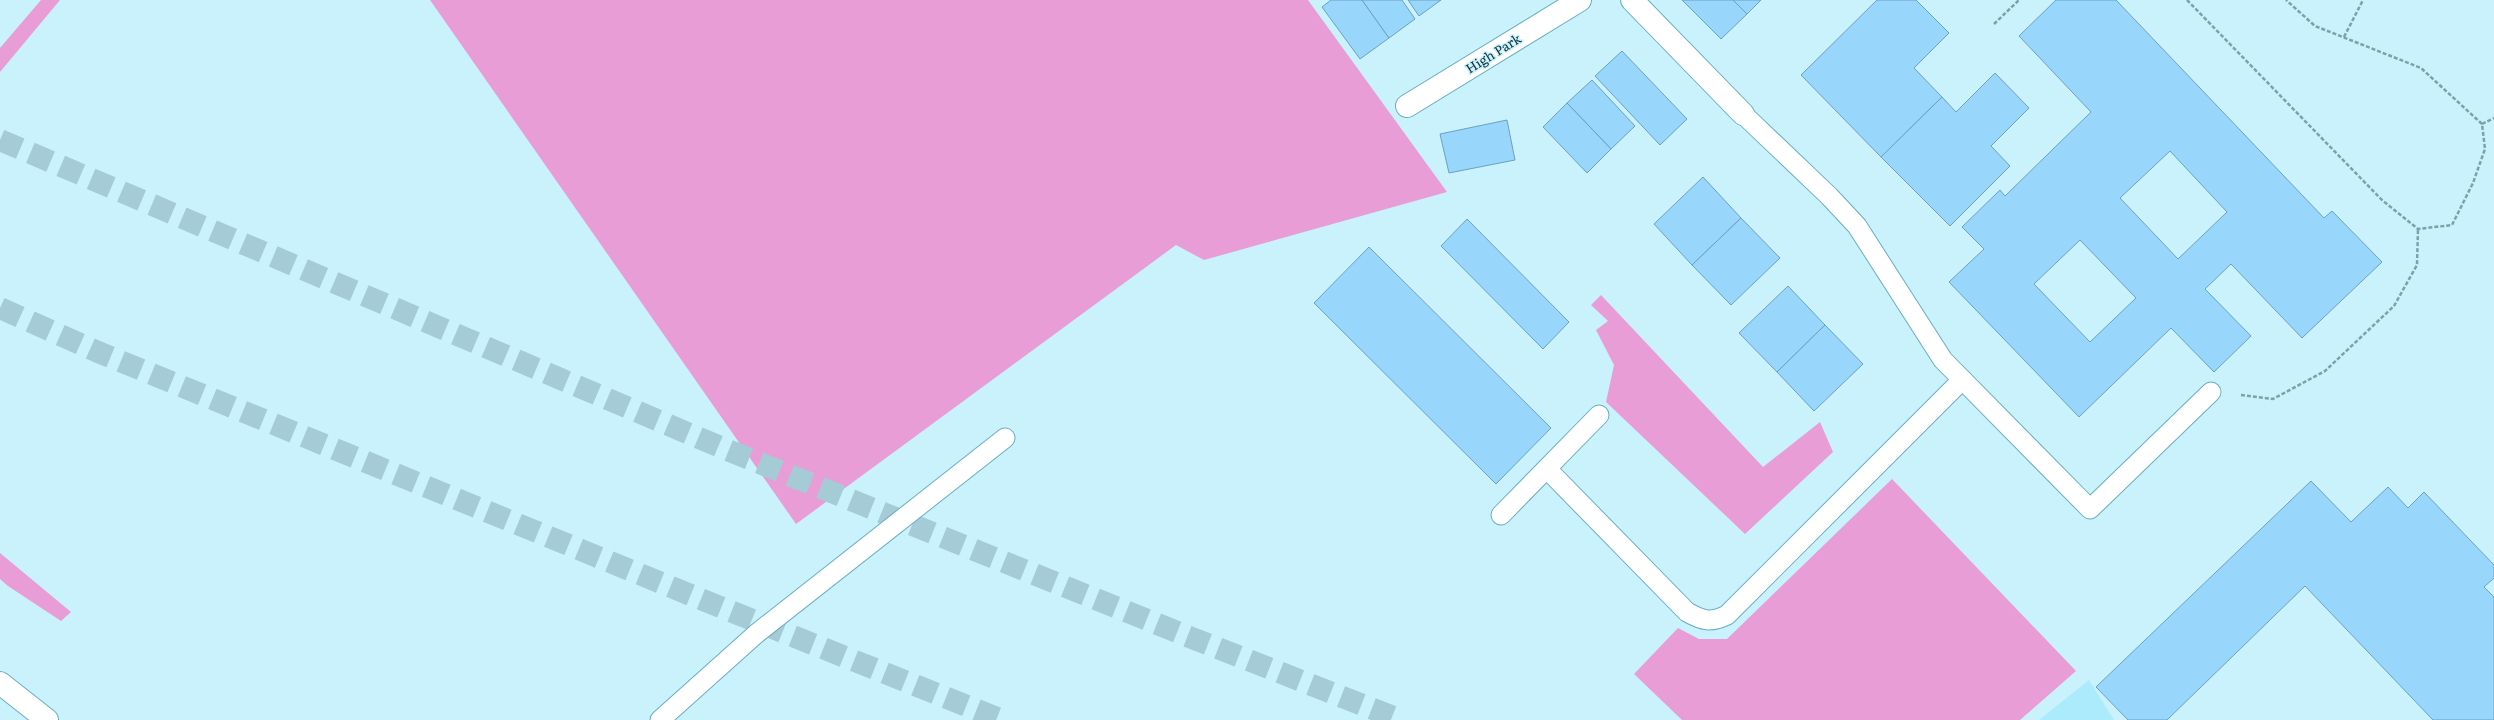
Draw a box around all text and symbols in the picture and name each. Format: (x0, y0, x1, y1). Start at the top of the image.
street label: High Park (1462, 28, 1525, 78)

